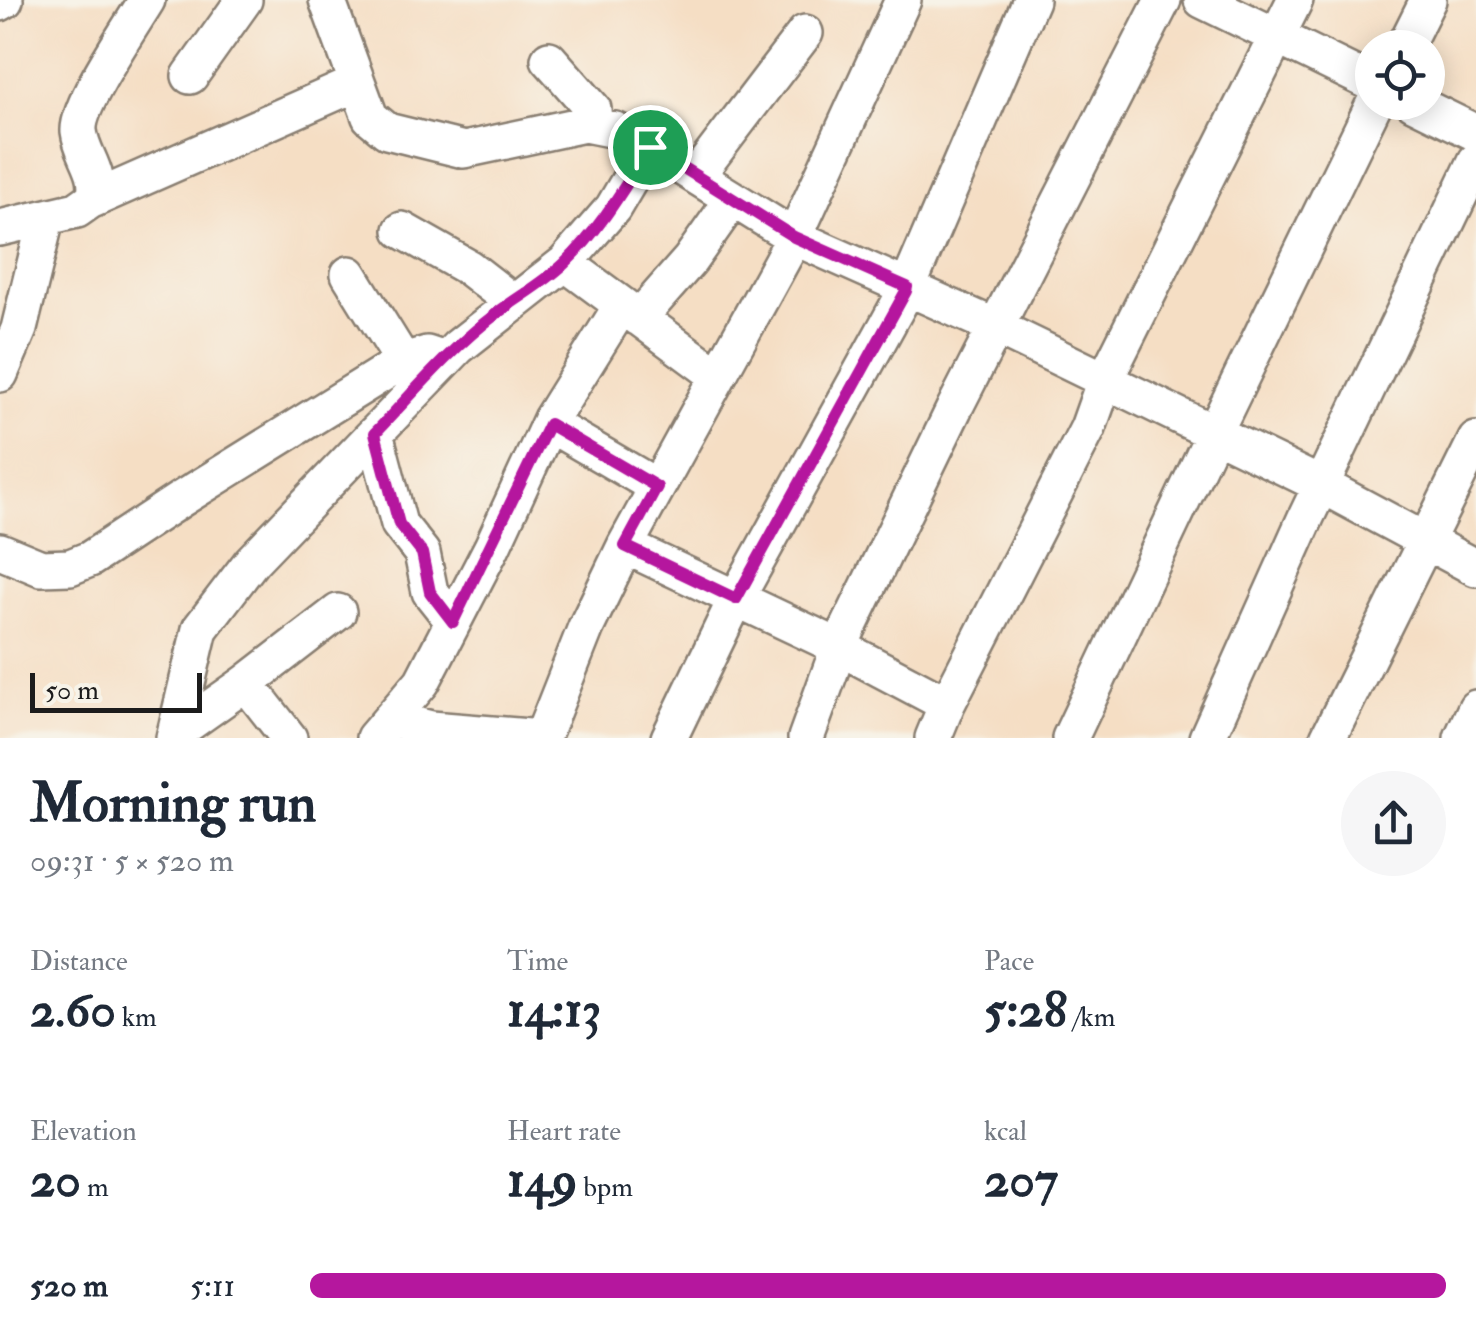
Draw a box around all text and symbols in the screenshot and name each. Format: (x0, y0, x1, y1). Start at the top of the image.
map controls (1355, 30, 1445, 120)
button: locate (1355, 30, 1445, 120)
pin (608, 105, 693, 190)
icon: arrive (623, 120, 678, 175)
scale bar (30, 668, 202, 713)
text: 50 m (45, 673, 99, 708)
text: Morning run (30, 769, 316, 838)
button: share (1341, 771, 1446, 876)
text: 09:31 · 5 × 520 m (30, 841, 234, 881)
text: Distance (30, 944, 128, 979)
text: Time (507, 944, 568, 979)
text: Pace (984, 944, 1034, 979)
text: 2.60 (30, 979, 116, 1042)
text: 14:13 (507, 979, 601, 1042)
text: 5:28 (984, 979, 1067, 1042)
text: km (116, 1000, 157, 1035)
text: /km (1067, 1000, 1115, 1035)
text: Elevation (30, 1114, 137, 1149)
text: Heart rate (507, 1114, 621, 1149)
text: kcal (984, 1114, 1027, 1149)
text: 20 (30, 1149, 81, 1212)
text: 149 (507, 1149, 577, 1212)
text: 207 (984, 1149, 1058, 1212)
text: m (81, 1170, 109, 1205)
text: bpm (577, 1170, 633, 1205)
text: 520 m (30, 1266, 108, 1306)
text: 5:11 (190, 1266, 235, 1306)

